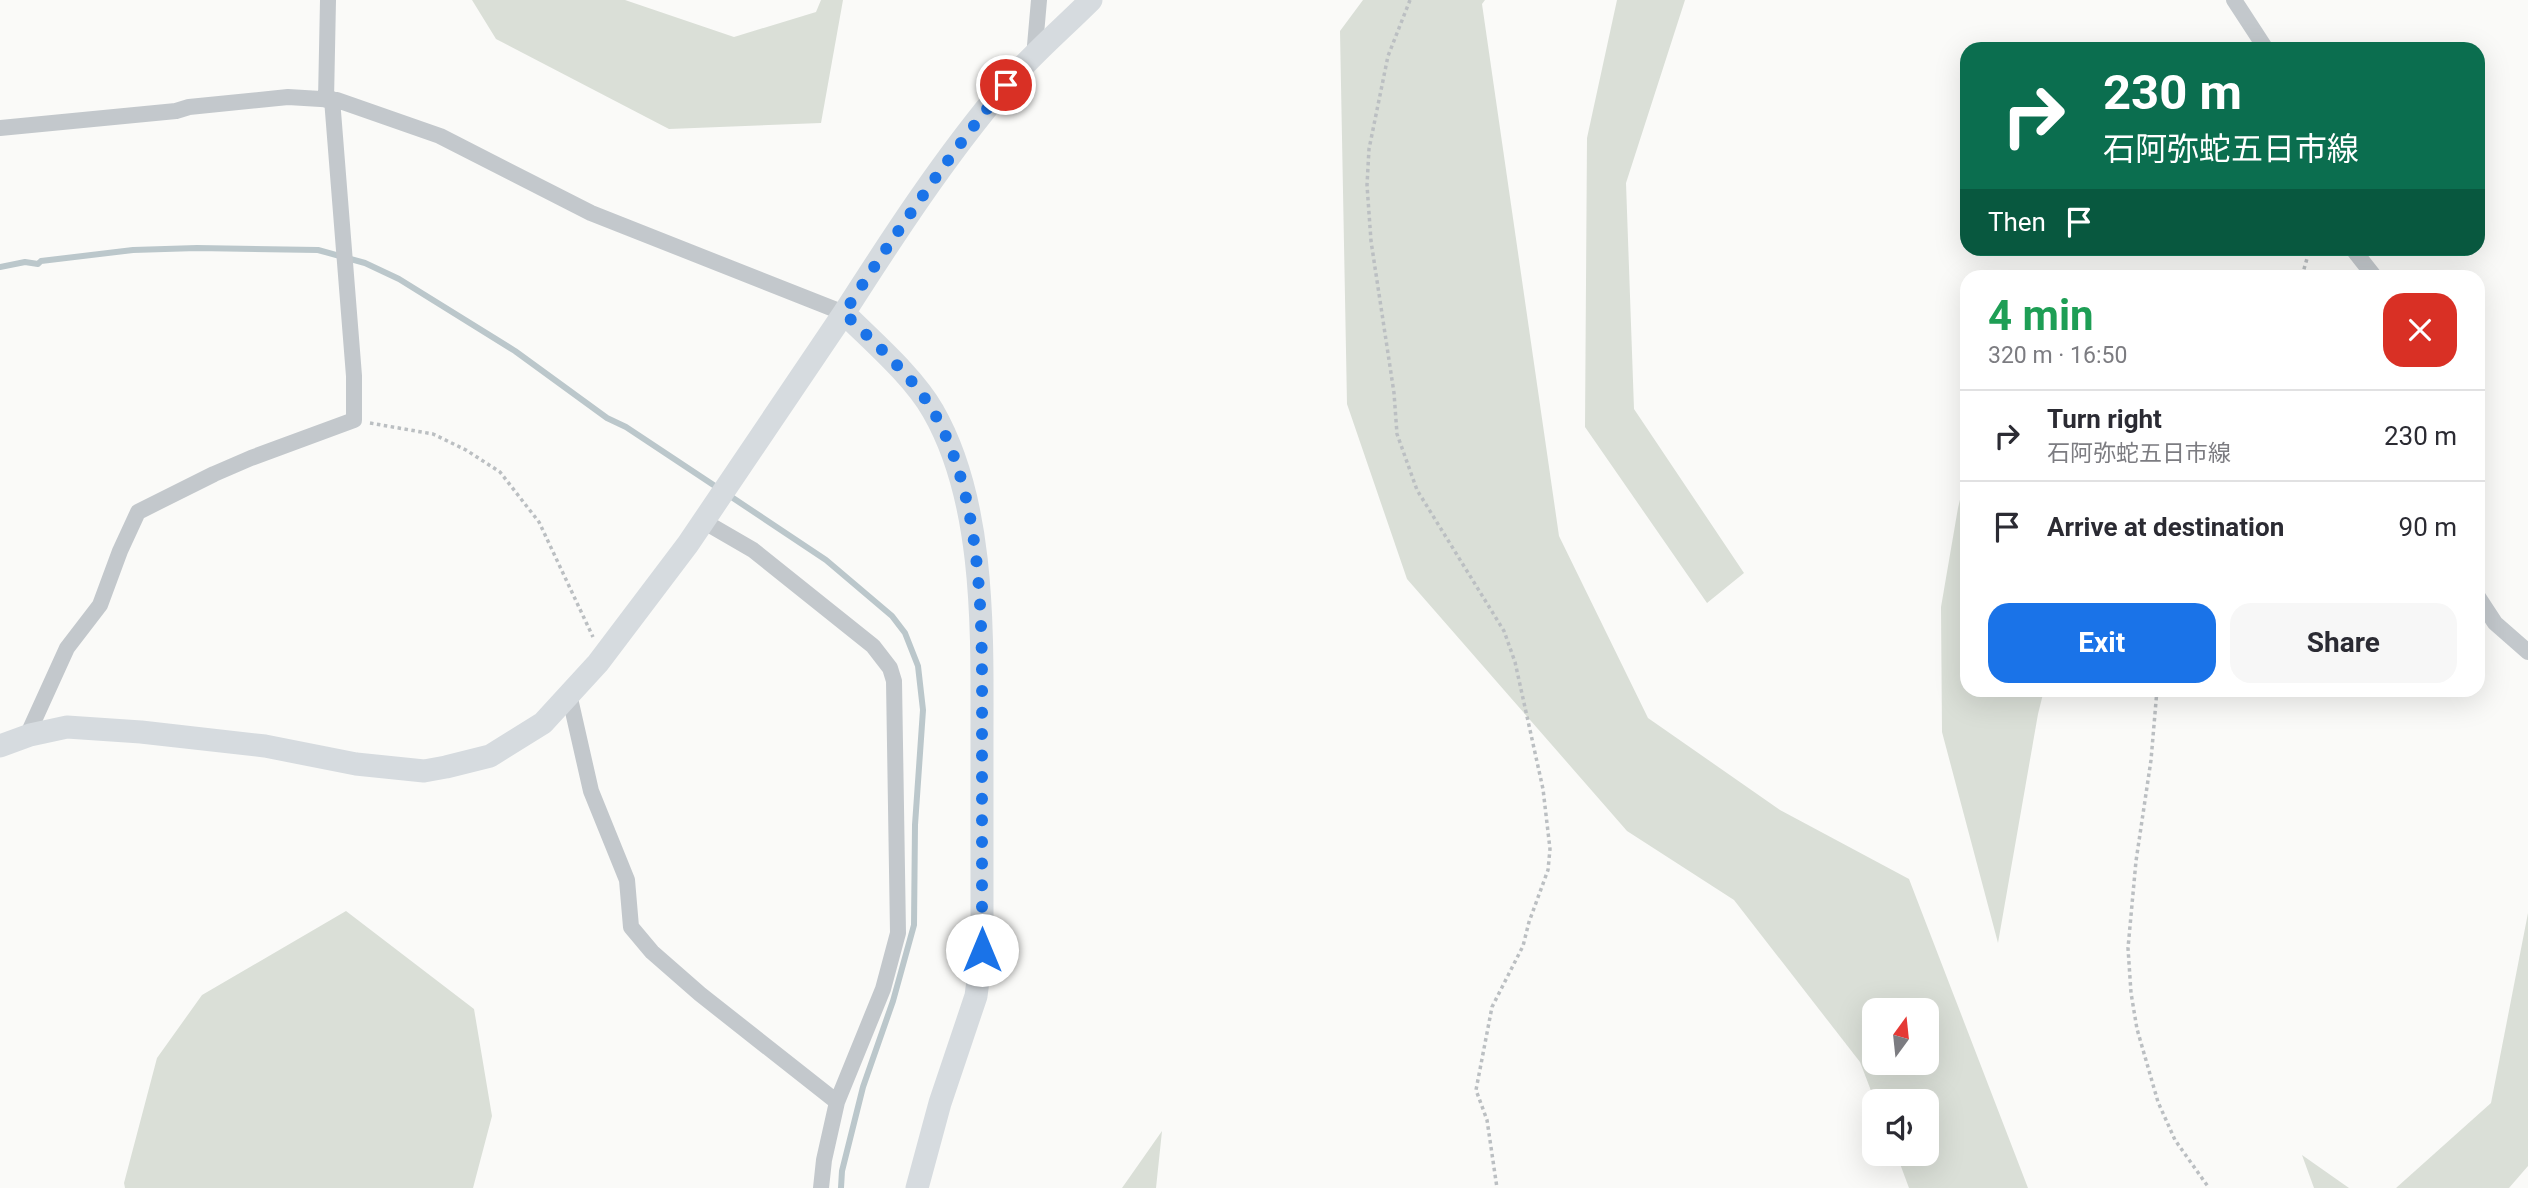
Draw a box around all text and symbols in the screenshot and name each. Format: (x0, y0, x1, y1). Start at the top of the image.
pin (976, 55, 1036, 115)
text: 230 m (2103, 64, 2242, 121)
icon: arrive (987, 66, 1025, 104)
icon: right (1988, 70, 2079, 161)
text: 石阿弥蛇五日市線 (2103, 130, 2359, 168)
icon: arrive (2060, 203, 2098, 241)
text: Then (1988, 207, 2046, 237)
text: 4 min (1988, 291, 2094, 340)
button: close (2383, 293, 2457, 367)
text: 320 m · 16:50 (1988, 342, 2127, 369)
text: Turn right (2047, 404, 2162, 434)
icon: right (1988, 417, 2026, 455)
text: 230 m (2384, 421, 2457, 451)
text: 石阿弥蛇五日市線 (2047, 440, 2231, 467)
icon: arrive (1988, 508, 2026, 546)
text: Arrive at destination (2047, 512, 2284, 542)
text: 90 m (2399, 512, 2457, 542)
button: Exit (1988, 603, 2216, 683)
button: Share (2230, 603, 2457, 683)
position arrow (945, 913, 1019, 987)
north arrow (1862, 998, 1939, 1074)
map controls (1862, 998, 1939, 1166)
button: sound (1862, 1089, 1939, 1166)

